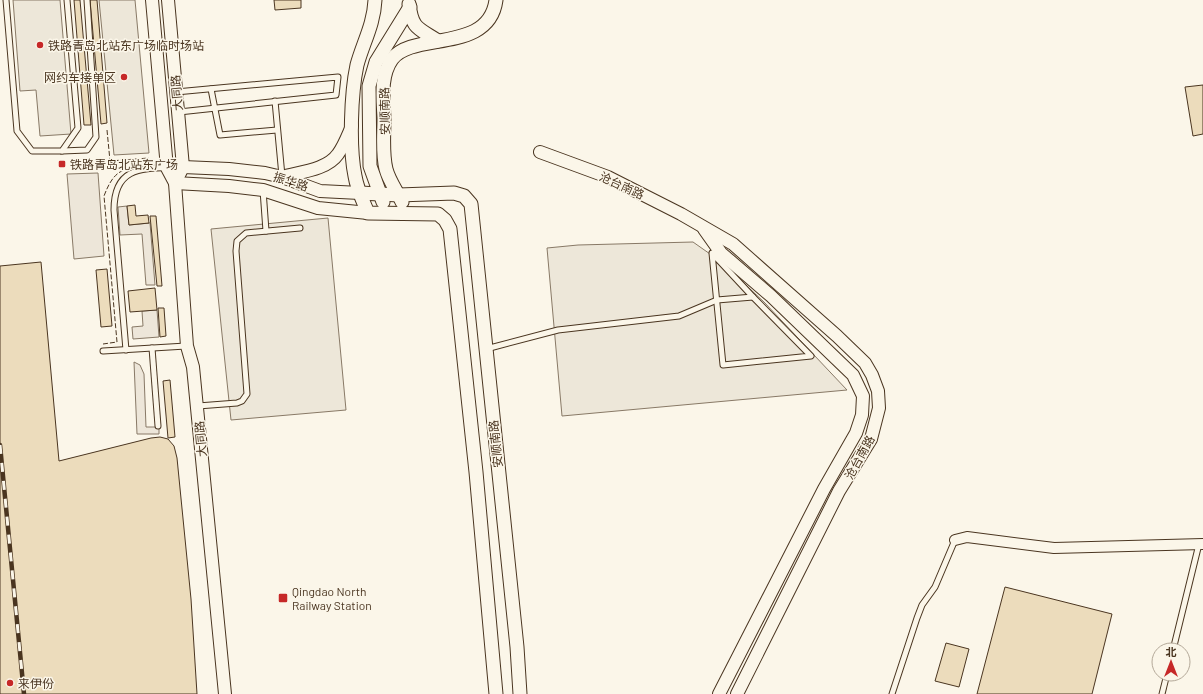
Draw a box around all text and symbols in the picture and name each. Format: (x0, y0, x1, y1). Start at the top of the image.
place label: 铁路青岛北站东广场临时场站 (48, 38, 204, 52)
marker: 铁路青岛北站东广场临时场站 (35, 40, 45, 50)
place label: 网约车接单区 (44, 70, 116, 84)
marker: 网约车接单区 (119, 72, 129, 82)
street label: 大同路 (167, 74, 185, 112)
street label: 安顺南路 (377, 87, 391, 135)
place label: 铁路青岛北站东广场 (70, 157, 178, 171)
marker: 铁路青岛北站东广场 (57, 159, 67, 169)
street label: 振华路 (272, 169, 310, 193)
street label: 沧台南路 (597, 169, 647, 201)
street label: 安顺南路 (486, 419, 504, 469)
street label: 大同路 (191, 420, 209, 458)
street label: 沧台南路 (841, 433, 877, 481)
place label: Qingdao North Railway Station (292, 584, 372, 612)
marker: Qingdao North Railway Station (277, 592, 289, 604)
north arrow (1151, 642, 1191, 682)
text: 北 (1166, 645, 1177, 658)
place label: 来伊份 (18, 676, 54, 690)
marker: 来伊份 (5, 678, 15, 688)

